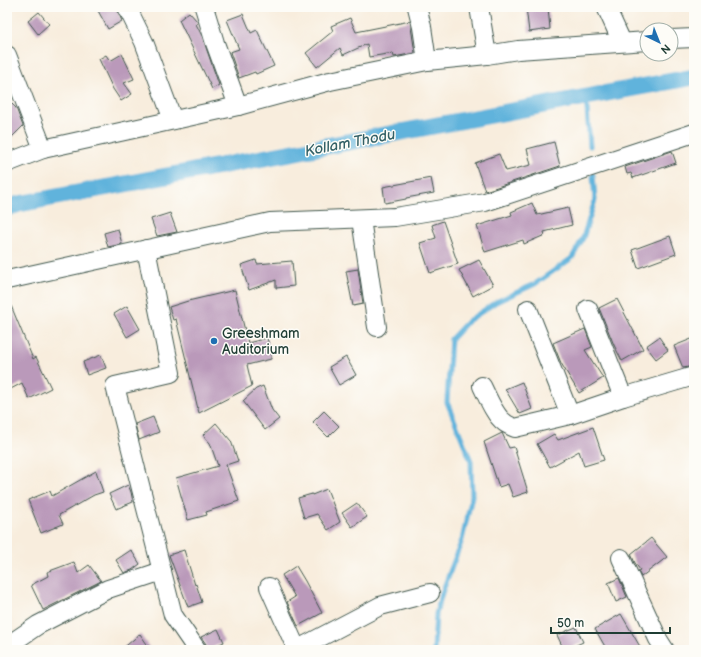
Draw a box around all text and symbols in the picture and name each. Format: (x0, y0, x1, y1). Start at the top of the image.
north arrow (639, 22, 679, 62)
text: N (658, 41, 673, 57)
water label: Kollam Thodu (303, 125, 397, 161)
place label: Greeshmam Auditorium (222, 325, 300, 358)
marker: Greeshmam Auditorium (209, 336, 219, 346)
scale bar (551, 609, 670, 635)
text: 50 m (557, 616, 584, 631)

